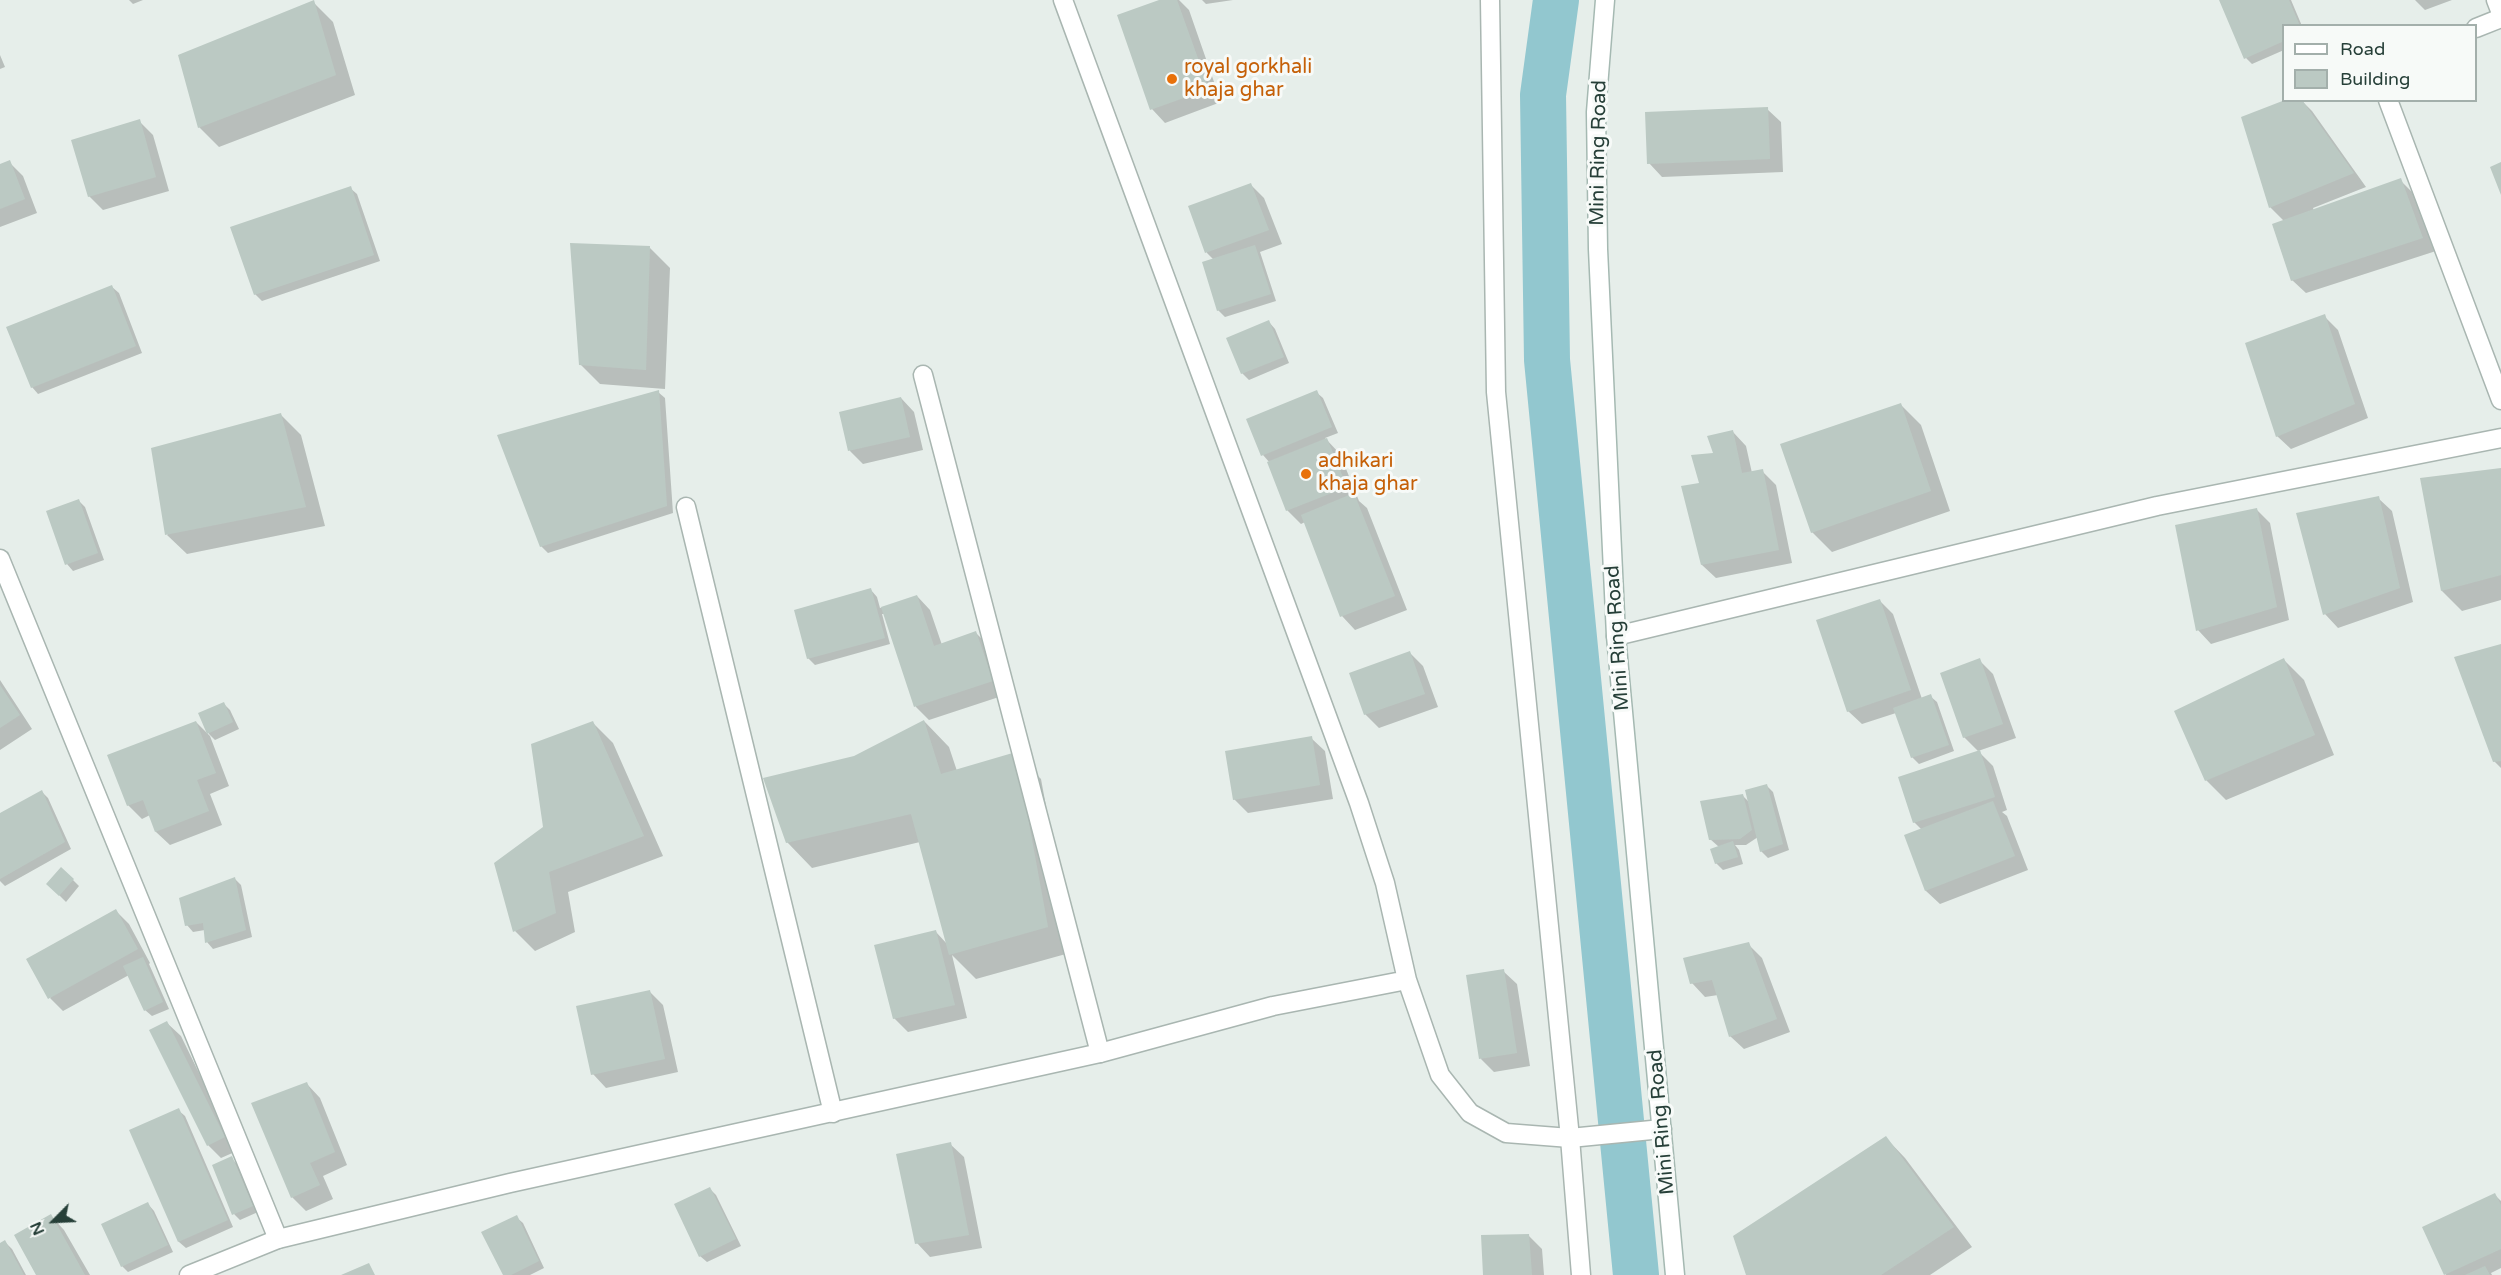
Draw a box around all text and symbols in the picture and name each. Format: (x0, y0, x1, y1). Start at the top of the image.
legend (2282, 24, 2477, 102)
text: Road (2340, 38, 2385, 60)
place label: royal gorkhali khaja ghar (1184, 56, 1312, 103)
text: Building (2340, 68, 2410, 90)
marker: royal gorkhali khaja ghar (1165, 72, 1179, 86)
street label: Mini Ring Road (1586, 80, 1612, 226)
place label: adhikari khaja ghar (1318, 450, 1418, 497)
marker: adhikari khaja ghar (1299, 467, 1313, 481)
street label: Mini Ring Road (1601, 564, 1635, 712)
street label: Mini Ring Road (1644, 1048, 1680, 1196)
north arrow (24, 1191, 84, 1251)
text: N (26, 1218, 49, 1238)

